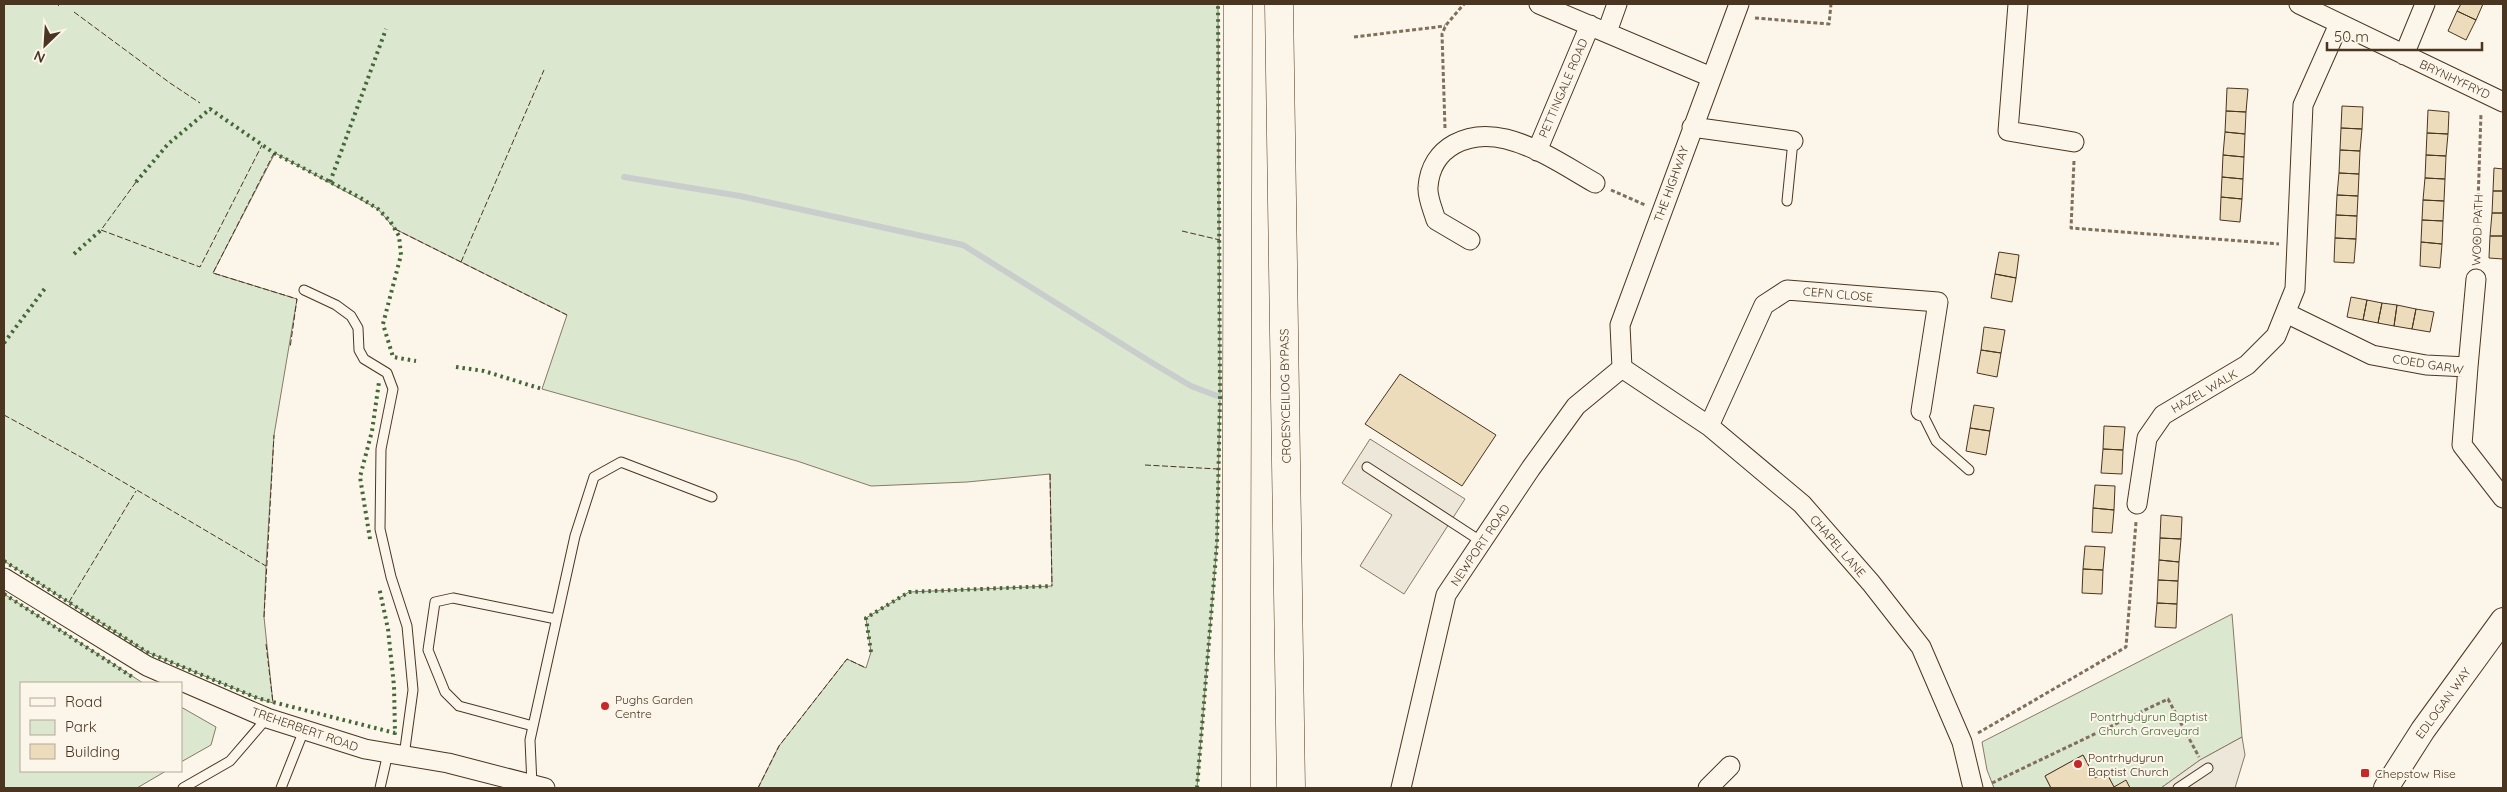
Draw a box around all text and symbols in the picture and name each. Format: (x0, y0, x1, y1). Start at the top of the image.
north arrow (20, 20, 70, 70)
scale bar (2327, 20, 2482, 52)
text: 50 m (2334, 27, 2369, 46)
street label: PETTINGALE ROAD (1535, 36, 1591, 140)
text: N (31, 46, 48, 67)
street label: BRYNHYFRYD (2417, 56, 2493, 102)
street label: THE HIGHWAY (1650, 144, 1692, 224)
street label: WOOD PATH (2468, 194, 2486, 266)
street label: CEFN CLOSE (1802, 283, 1874, 305)
street label: CROESYCEILIOG BYPASS (1276, 328, 1294, 463)
street label: COED GARW (2392, 351, 2465, 377)
street label: HAZEL WALK (2168, 366, 2240, 416)
street label: NEWPORT ROAD (1447, 501, 1513, 589)
street label: CHAPEL LANE (1807, 512, 1869, 580)
street label: EDLOGAN WAY (2412, 664, 2474, 742)
legend (20, 682, 182, 772)
text: Road (65, 692, 102, 711)
place label: Pughs Garden Centre (615, 692, 693, 721)
marker: Pughs Garden Centre (599, 700, 611, 712)
street label: TREHERBERT ROAD (250, 704, 361, 754)
park label: Pontrhydyrun Baptist Church Graveyard (2090, 709, 2208, 738)
text: Park (65, 717, 97, 736)
text: Building (65, 742, 120, 761)
place label: Pontrhydyrun Baptist Church (2088, 750, 2169, 779)
marker: Pontrhydyrun Baptist Church (2072, 758, 2084, 770)
place label: Chepstow Rise (2375, 766, 2456, 781)
marker: Chepstow Rise (2359, 767, 2371, 779)

